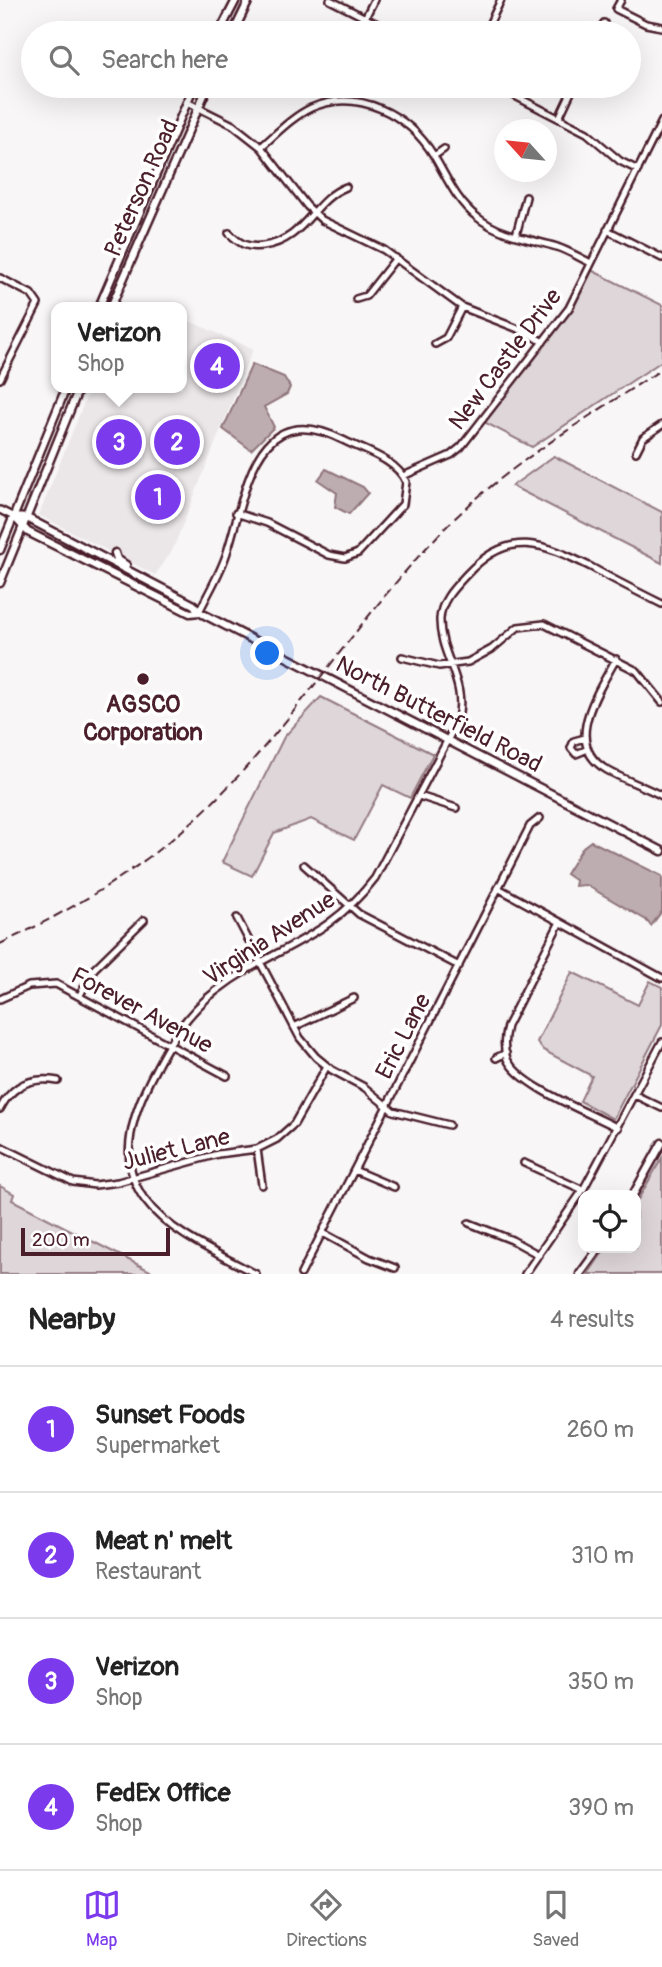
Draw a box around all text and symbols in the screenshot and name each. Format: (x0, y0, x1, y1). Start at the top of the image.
search box (21, 21, 641, 98)
icon: search (45, 41, 83, 79)
text: Search here (101, 44, 228, 76)
street label: Peterson Road (98, 115, 185, 261)
north arrow (494, 119, 557, 182)
street label: New Castle Drive (443, 283, 568, 436)
popup (51, 302, 187, 393)
text: Verizon (77, 317, 161, 349)
pin: 4 (194, 340, 240, 392)
text: Shop (77, 349, 125, 378)
pin: 3 (96, 416, 142, 468)
pin: 2 (154, 416, 200, 468)
pin: 1 (135, 471, 181, 523)
your location (250, 636, 284, 670)
street label: North Butterfield Road (331, 650, 547, 779)
marker: AGSCO Corporation (135, 671, 151, 687)
place label: AGSCO Corporation (83, 690, 203, 747)
street label: Virginia Avenue (198, 885, 341, 992)
street label: Forever Avenue (66, 961, 218, 1060)
street label: Eric Lane (370, 988, 437, 1084)
street label: Juliet Lane (119, 1122, 233, 1177)
map controls (578, 1190, 641, 1253)
button: locate (578, 1190, 641, 1253)
scale bar (21, 1225, 170, 1257)
text: 200 m (32, 1228, 90, 1252)
text: Nearby (28, 1301, 115, 1338)
text: 4 results (550, 1305, 634, 1334)
text: Sunset Foods (95, 1399, 245, 1431)
text: 1 (47, 1415, 56, 1444)
text: 260 m (567, 1415, 634, 1444)
text: Supermarket (95, 1431, 220, 1460)
text: Meat n' melt (95, 1525, 232, 1557)
text: 2 (45, 1541, 57, 1570)
text: 310 m (571, 1541, 634, 1570)
text: Restaurant (95, 1557, 201, 1586)
text: Verizon (95, 1651, 179, 1683)
text: 3 (45, 1667, 57, 1696)
text: 350 m (568, 1667, 634, 1696)
text: Shop (95, 1683, 143, 1712)
text: FedEx Office (95, 1777, 230, 1809)
text: 4 (44, 1793, 58, 1822)
text: 390 m (568, 1793, 634, 1822)
text: Shop (95, 1809, 143, 1838)
tab: Map (83, 1886, 121, 1952)
tab: Directions (286, 1886, 367, 1952)
tab: Saved (532, 1886, 579, 1952)

